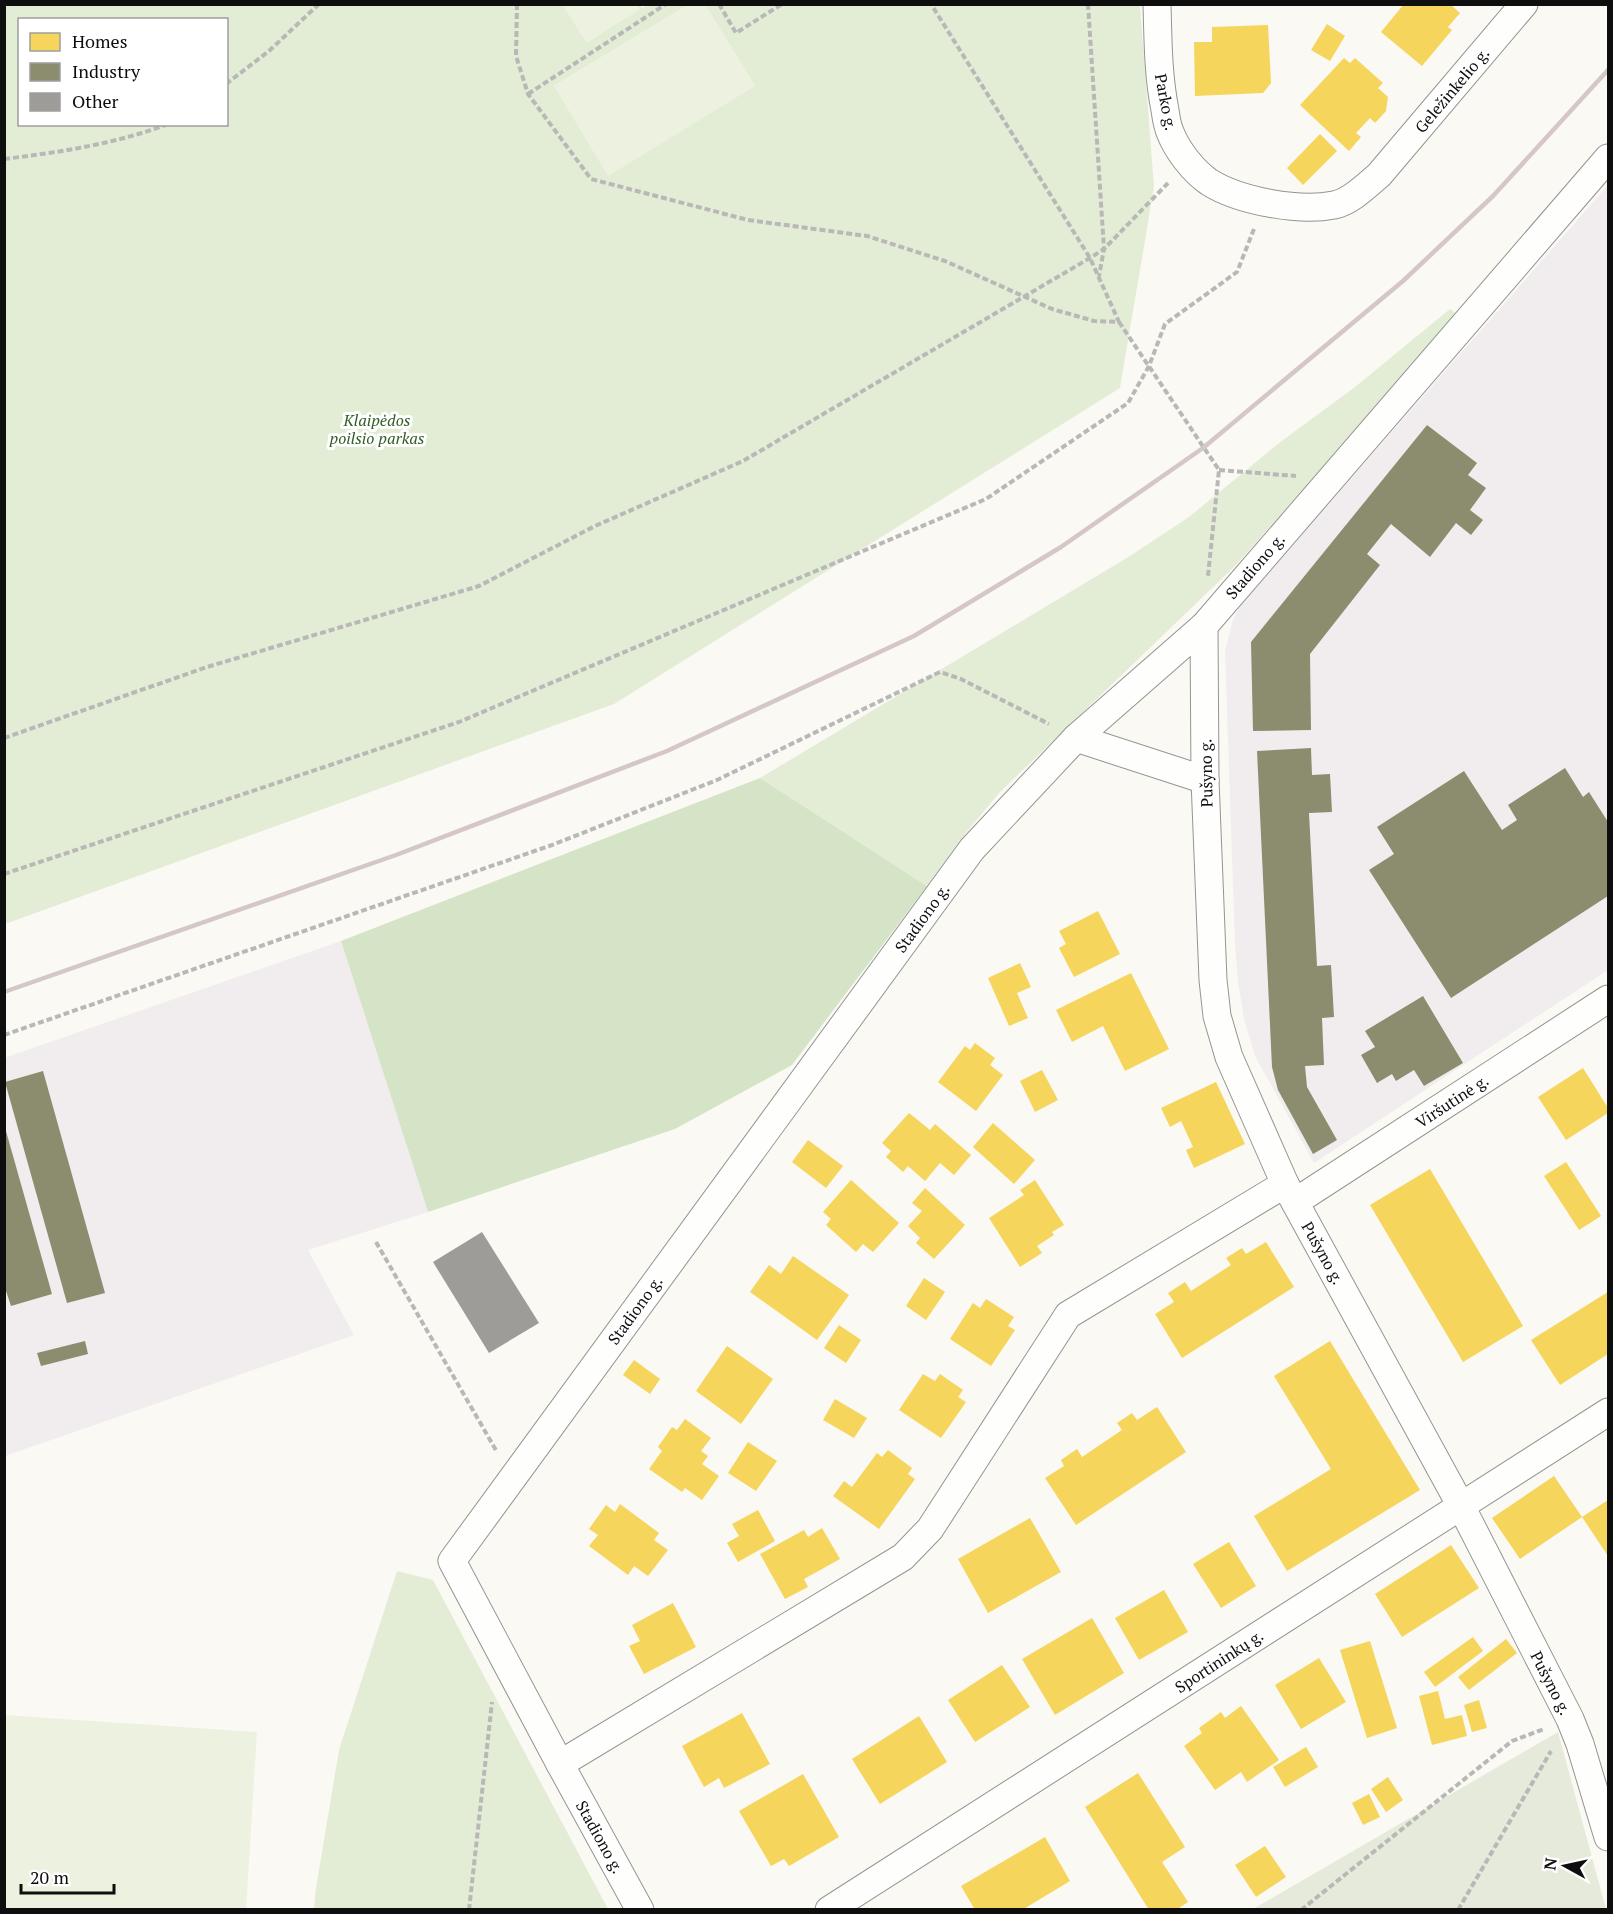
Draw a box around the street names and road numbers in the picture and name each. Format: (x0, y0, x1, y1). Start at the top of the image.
street label: Geležinkelio g. (1410, 43, 1494, 137)
street label: Parko g. (1150, 72, 1182, 132)
street label: Stadiono g. (1220, 528, 1290, 604)
street label: Pušyno g. (1194, 738, 1218, 808)
street label: Stadiono g. (890, 879, 954, 957)
street label: Viršutinė g. (1411, 1069, 1493, 1133)
street label: Pušyno g. (1297, 1218, 1349, 1288)
street label: Stadiono g. (603, 1271, 667, 1349)
street label: Sportininkų g. (1170, 1624, 1268, 1698)
street label: Pušyno g. (1526, 1647, 1576, 1719)
street label: Stadiono g. (571, 1797, 629, 1877)

